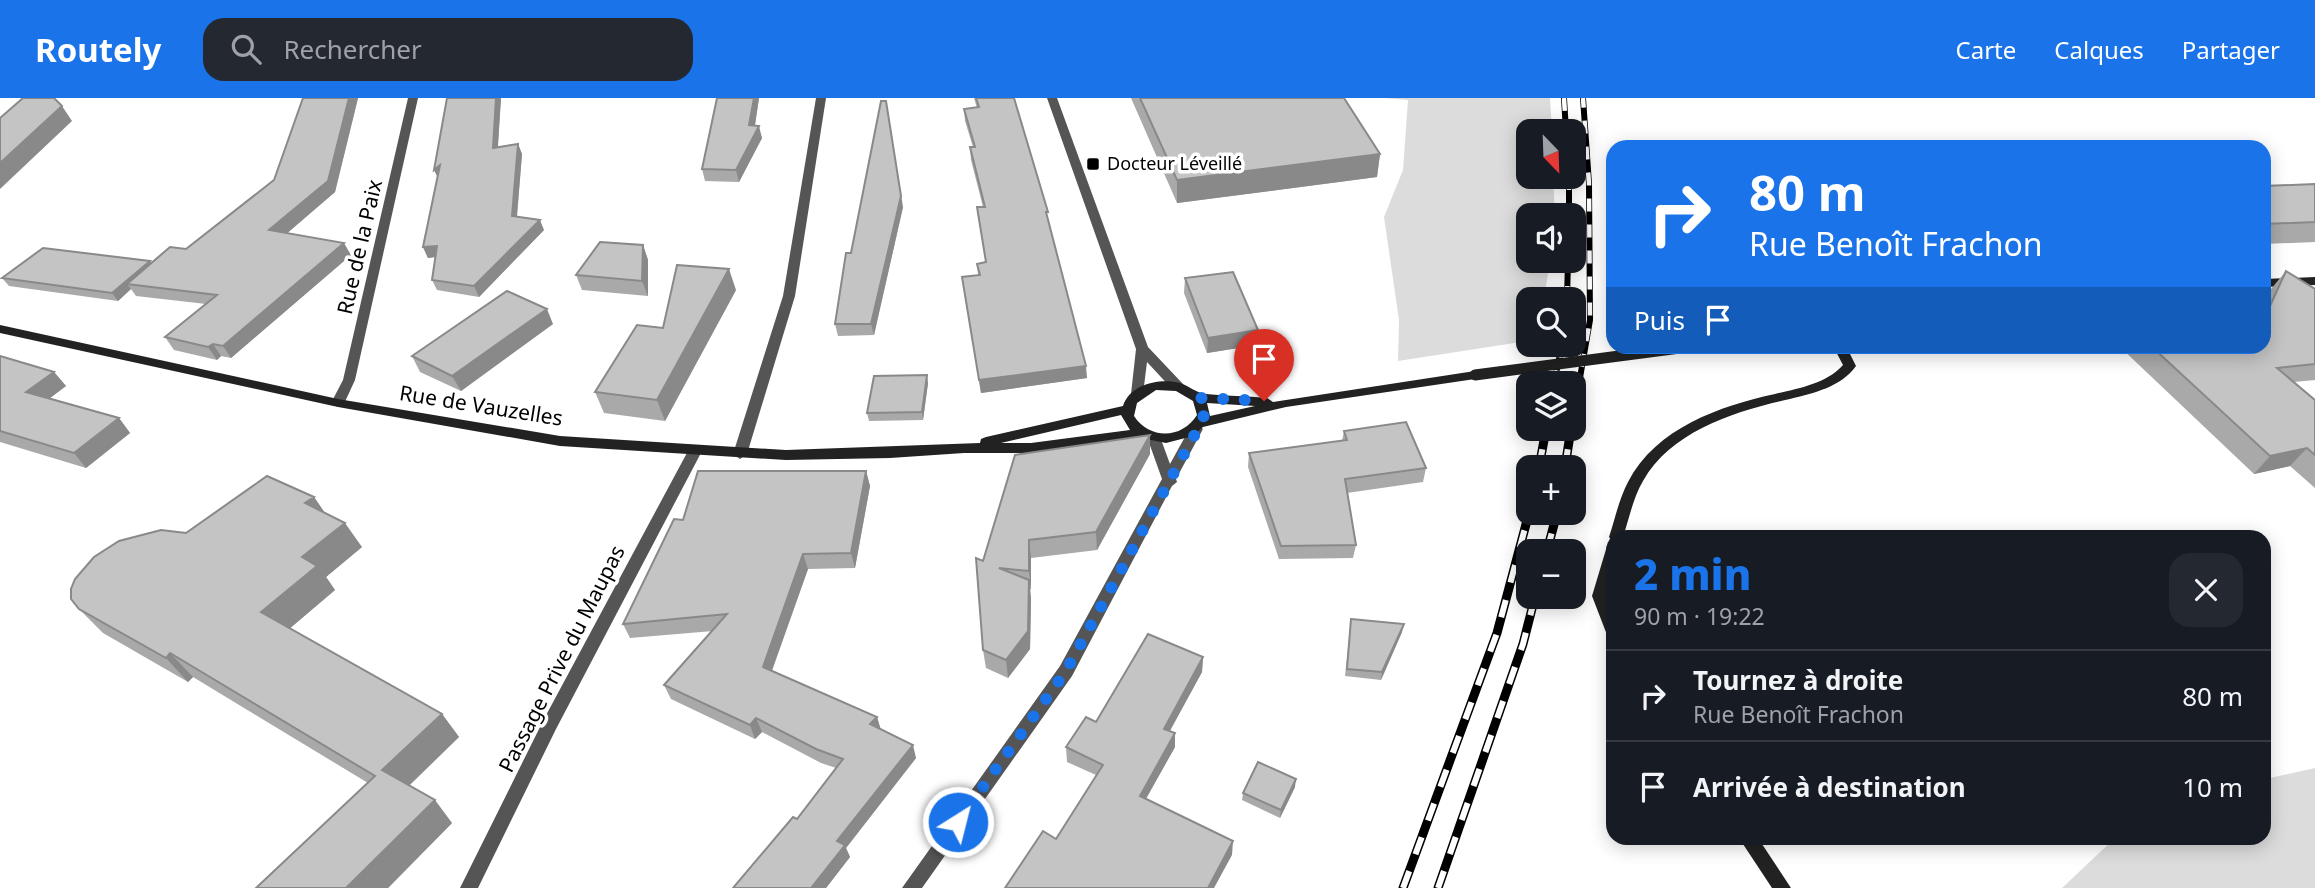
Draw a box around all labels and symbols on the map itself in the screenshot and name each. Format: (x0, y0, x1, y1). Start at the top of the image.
north arrow (1516, 119, 1586, 189)
place label: Docteur Léveillé (1107, 151, 1242, 175)
marker: Docteur Léveillé (1085, 156, 1101, 172)
street label: Rue de la Paix (330, 177, 388, 317)
pin (1234, 329, 1294, 401)
street label: Rue de Vauzelles (397, 378, 565, 432)
street label: Passage Prive du Maupas (492, 540, 631, 777)
position arrow (921, 785, 995, 859)

